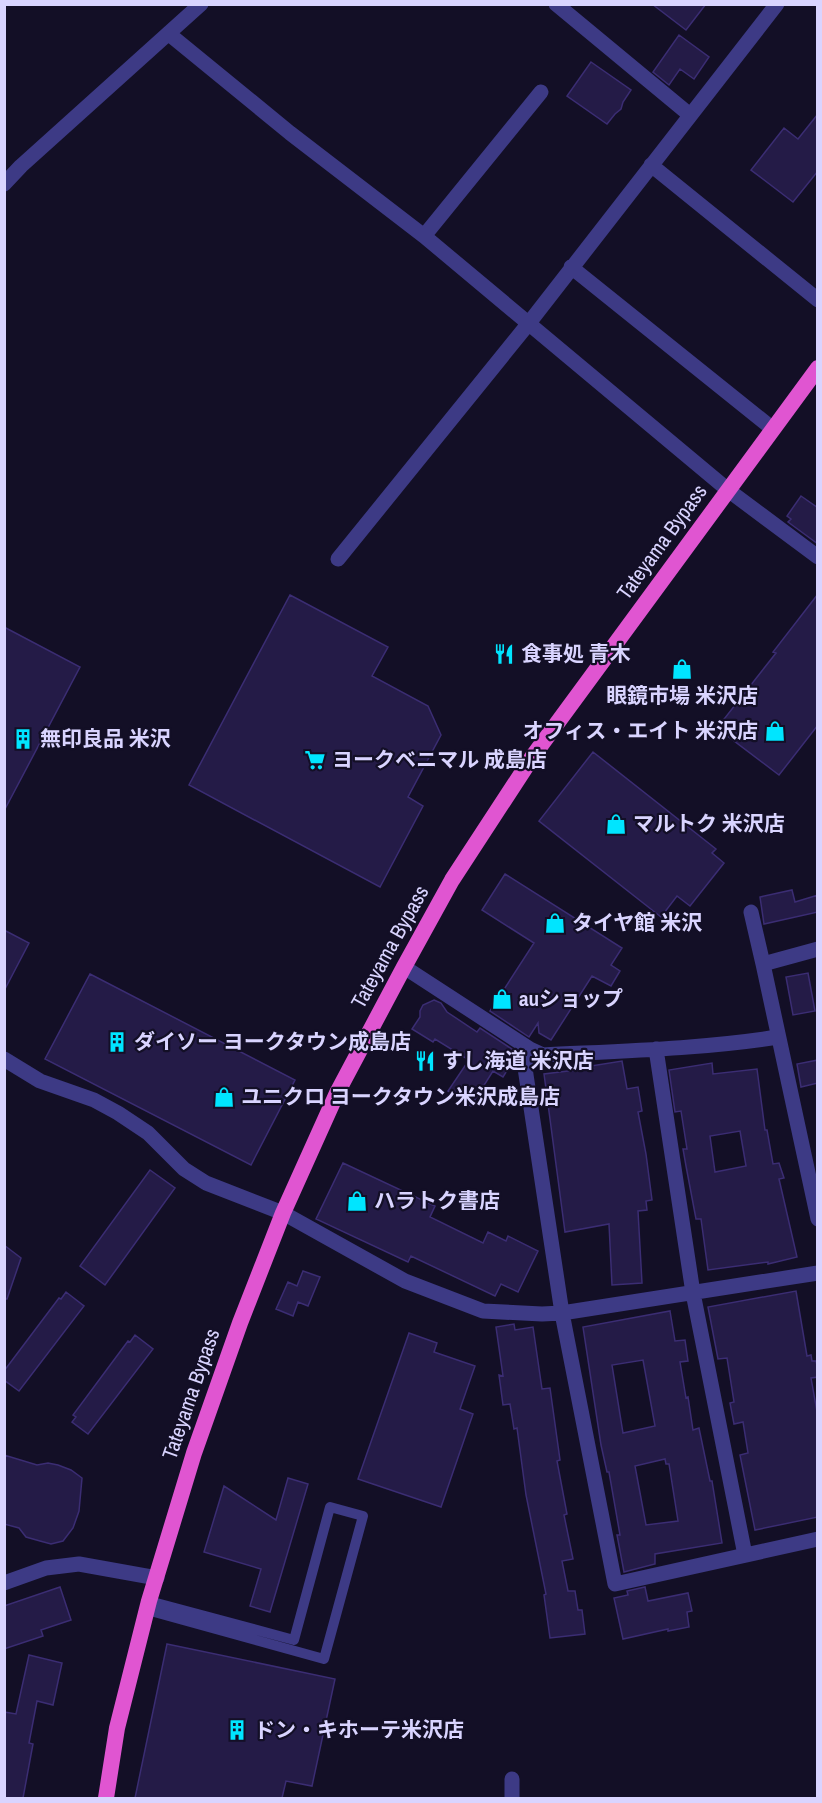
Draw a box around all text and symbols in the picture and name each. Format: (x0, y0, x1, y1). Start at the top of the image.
street label: Tateyama Bypass (610, 478, 713, 605)
place label: 食事処 青木 (521, 639, 631, 668)
restaurant icon: 食事処 青木 (492, 642, 516, 666)
shop icon: 眼鏡市場 米沢店 (670, 657, 694, 681)
place label: 眼鏡市場 米沢店 (606, 681, 758, 710)
place label: オフィス・エイト 米沢店 (523, 716, 758, 745)
shop icon: オフィス・エイト 米沢店 (763, 719, 787, 743)
place label: 無印良品 米沢 (40, 724, 171, 753)
building icon: 無印良品 米沢 (11, 727, 35, 751)
place label: ヨークベニマル 成島店 (332, 745, 547, 774)
supermarket icon: ヨークベニマル 成島店 (303, 748, 327, 772)
place label: マルトク 米沢店 (633, 809, 785, 838)
shop icon: マルトク 米沢店 (604, 812, 628, 836)
street label: Tateyama Bypass (344, 880, 435, 1013)
place label: タイヤ館 米沢 (572, 908, 702, 937)
shop icon: タイヤ館 米沢 (543, 911, 567, 935)
place label: auショップ (519, 984, 623, 1013)
shop icon: auショップ (490, 987, 514, 1011)
place label: ダイソー ヨークタウン成島店 (134, 1027, 411, 1056)
building icon: ダイソー ヨークタウン成島店 (105, 1030, 129, 1054)
place label: すし海道 米沢店 (442, 1046, 594, 1075)
restaurant icon: すし海道 米沢店 (413, 1049, 437, 1073)
place label: ユニクロ ヨークタウン米沢成島店 (241, 1082, 560, 1111)
shop icon: ユニクロ ヨークタウン米沢成島店 (212, 1085, 236, 1109)
place label: ハラトク書店 (374, 1186, 500, 1215)
shop icon: ハラトク書店 (345, 1189, 369, 1213)
street label: Tateyama Bypass (155, 1325, 226, 1463)
place label: ドン・キホーテ米沢店 (254, 1715, 464, 1744)
building icon: ドン・キホーテ米沢店 (225, 1718, 249, 1742)

